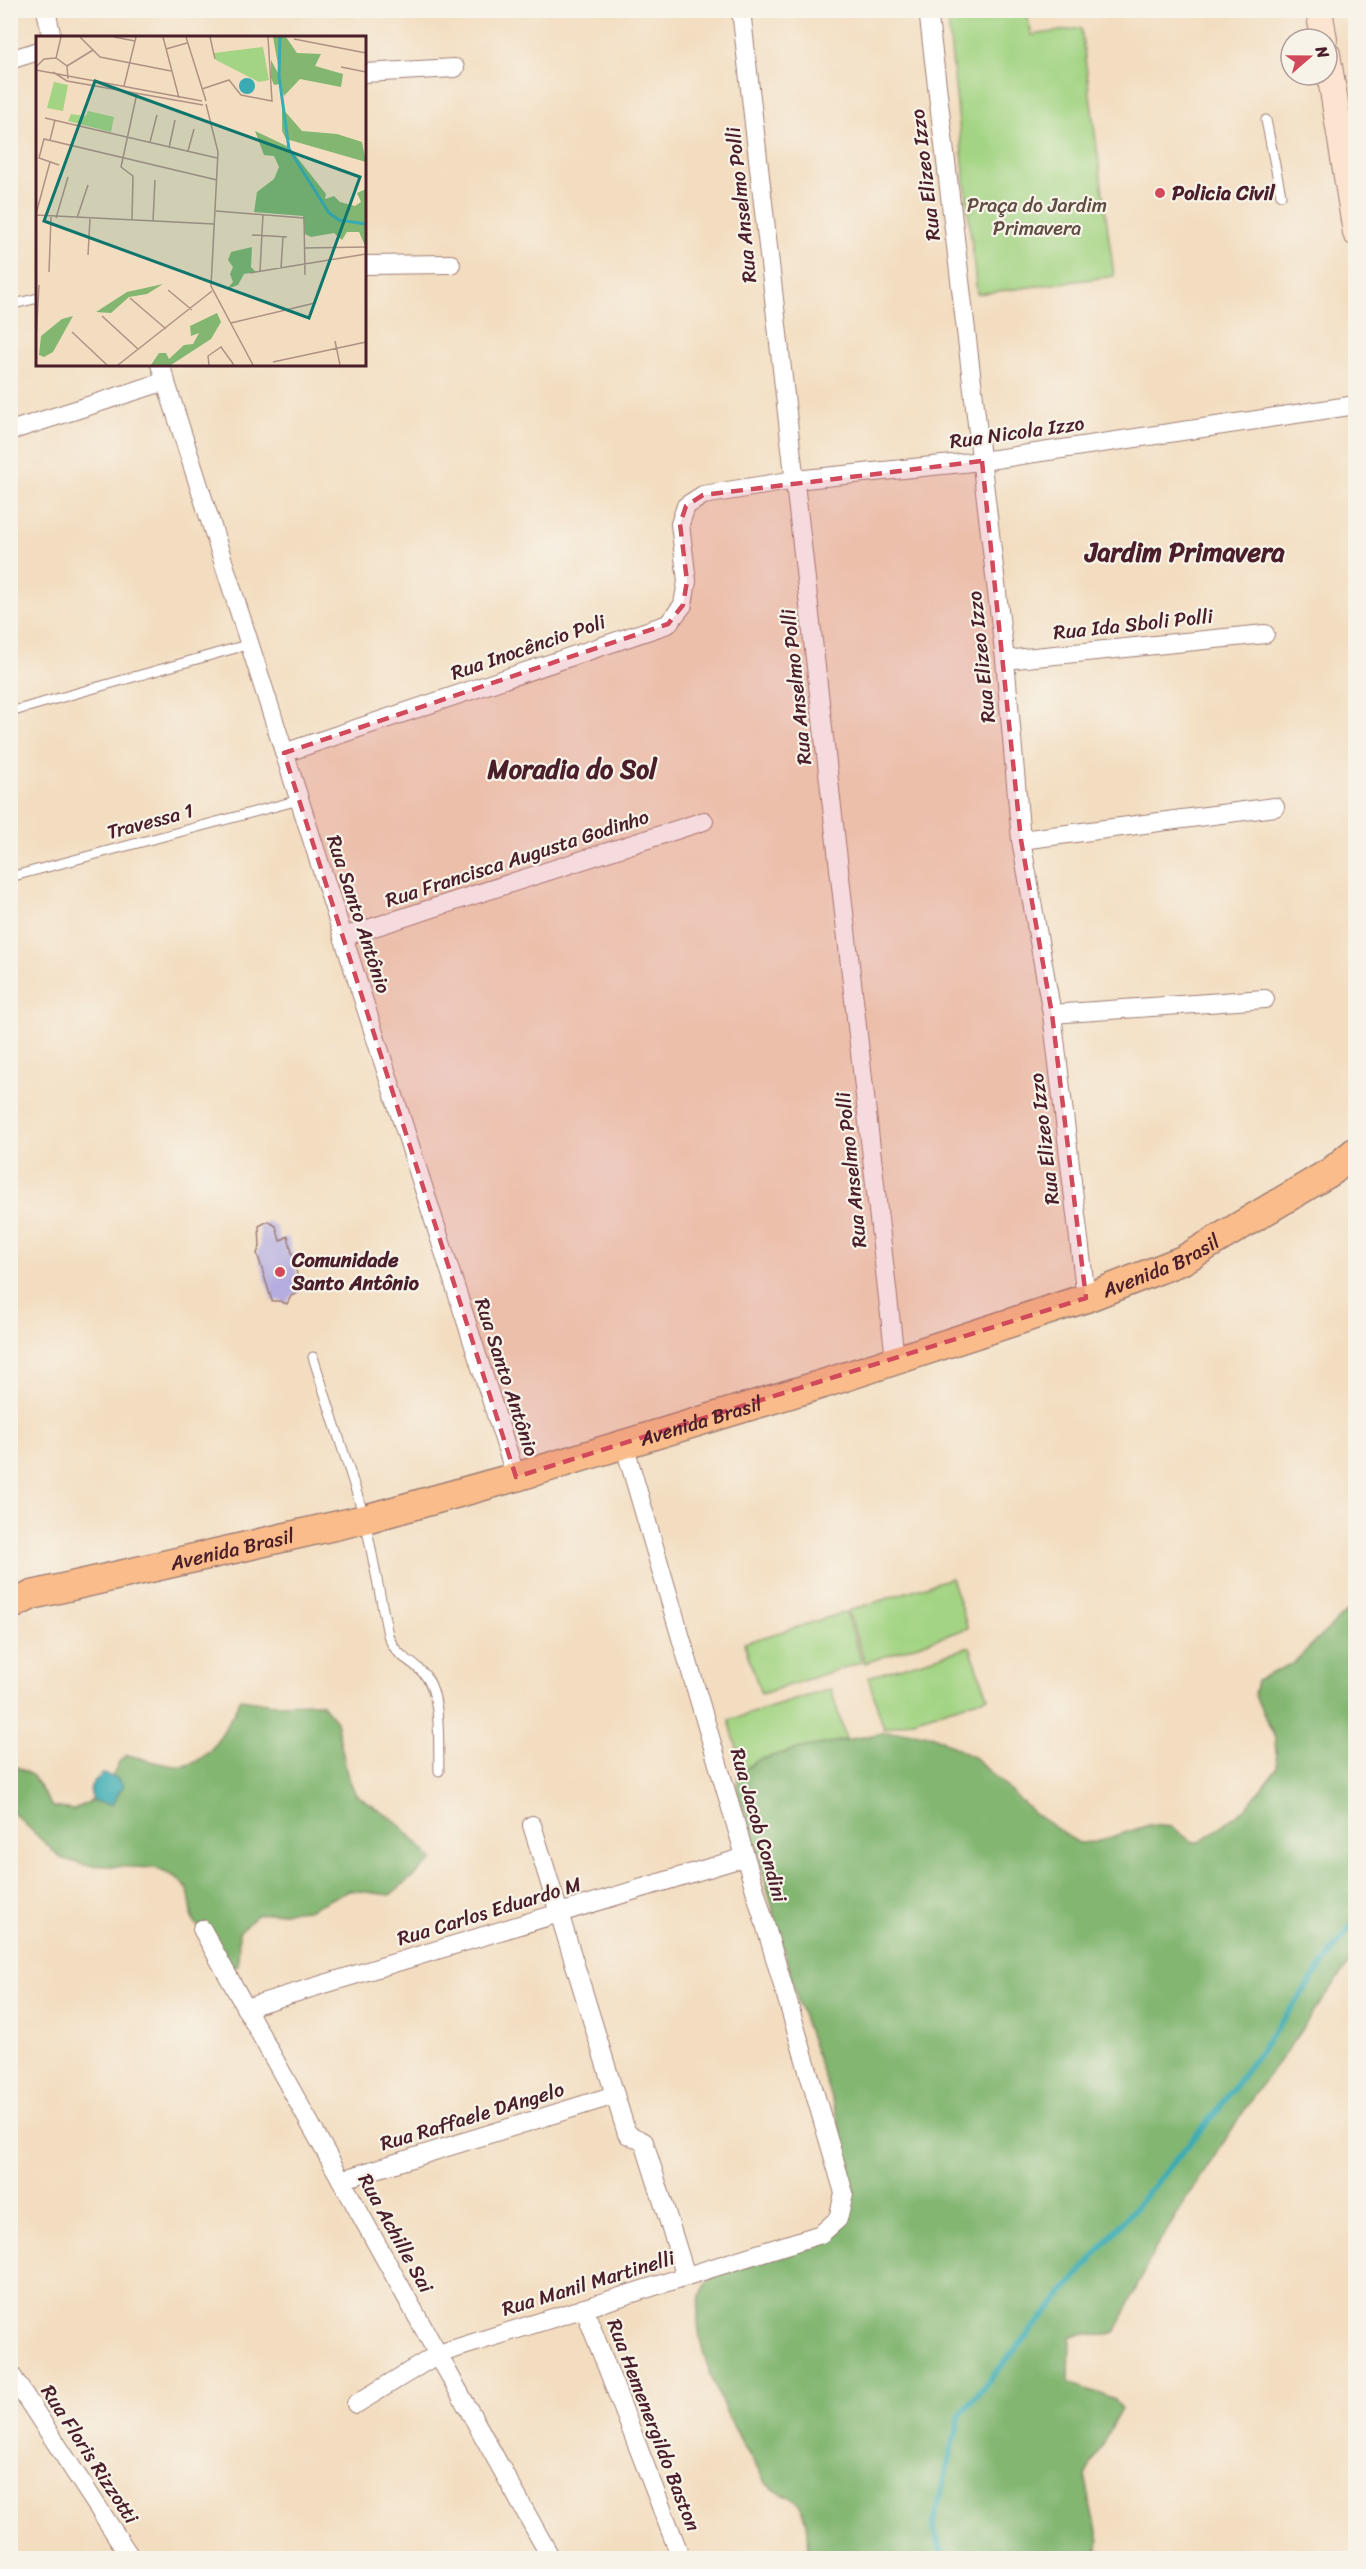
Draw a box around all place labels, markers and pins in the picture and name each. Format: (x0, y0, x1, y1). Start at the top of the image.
place label: Policia Civil (1172, 176, 1276, 211)
marker: Policia Civil (1153, 186, 1167, 200)
place label: Comunidade Santo Antônio (291, 1243, 420, 1301)
marker: Comunidade Santo Antônio (273, 1265, 287, 1279)

